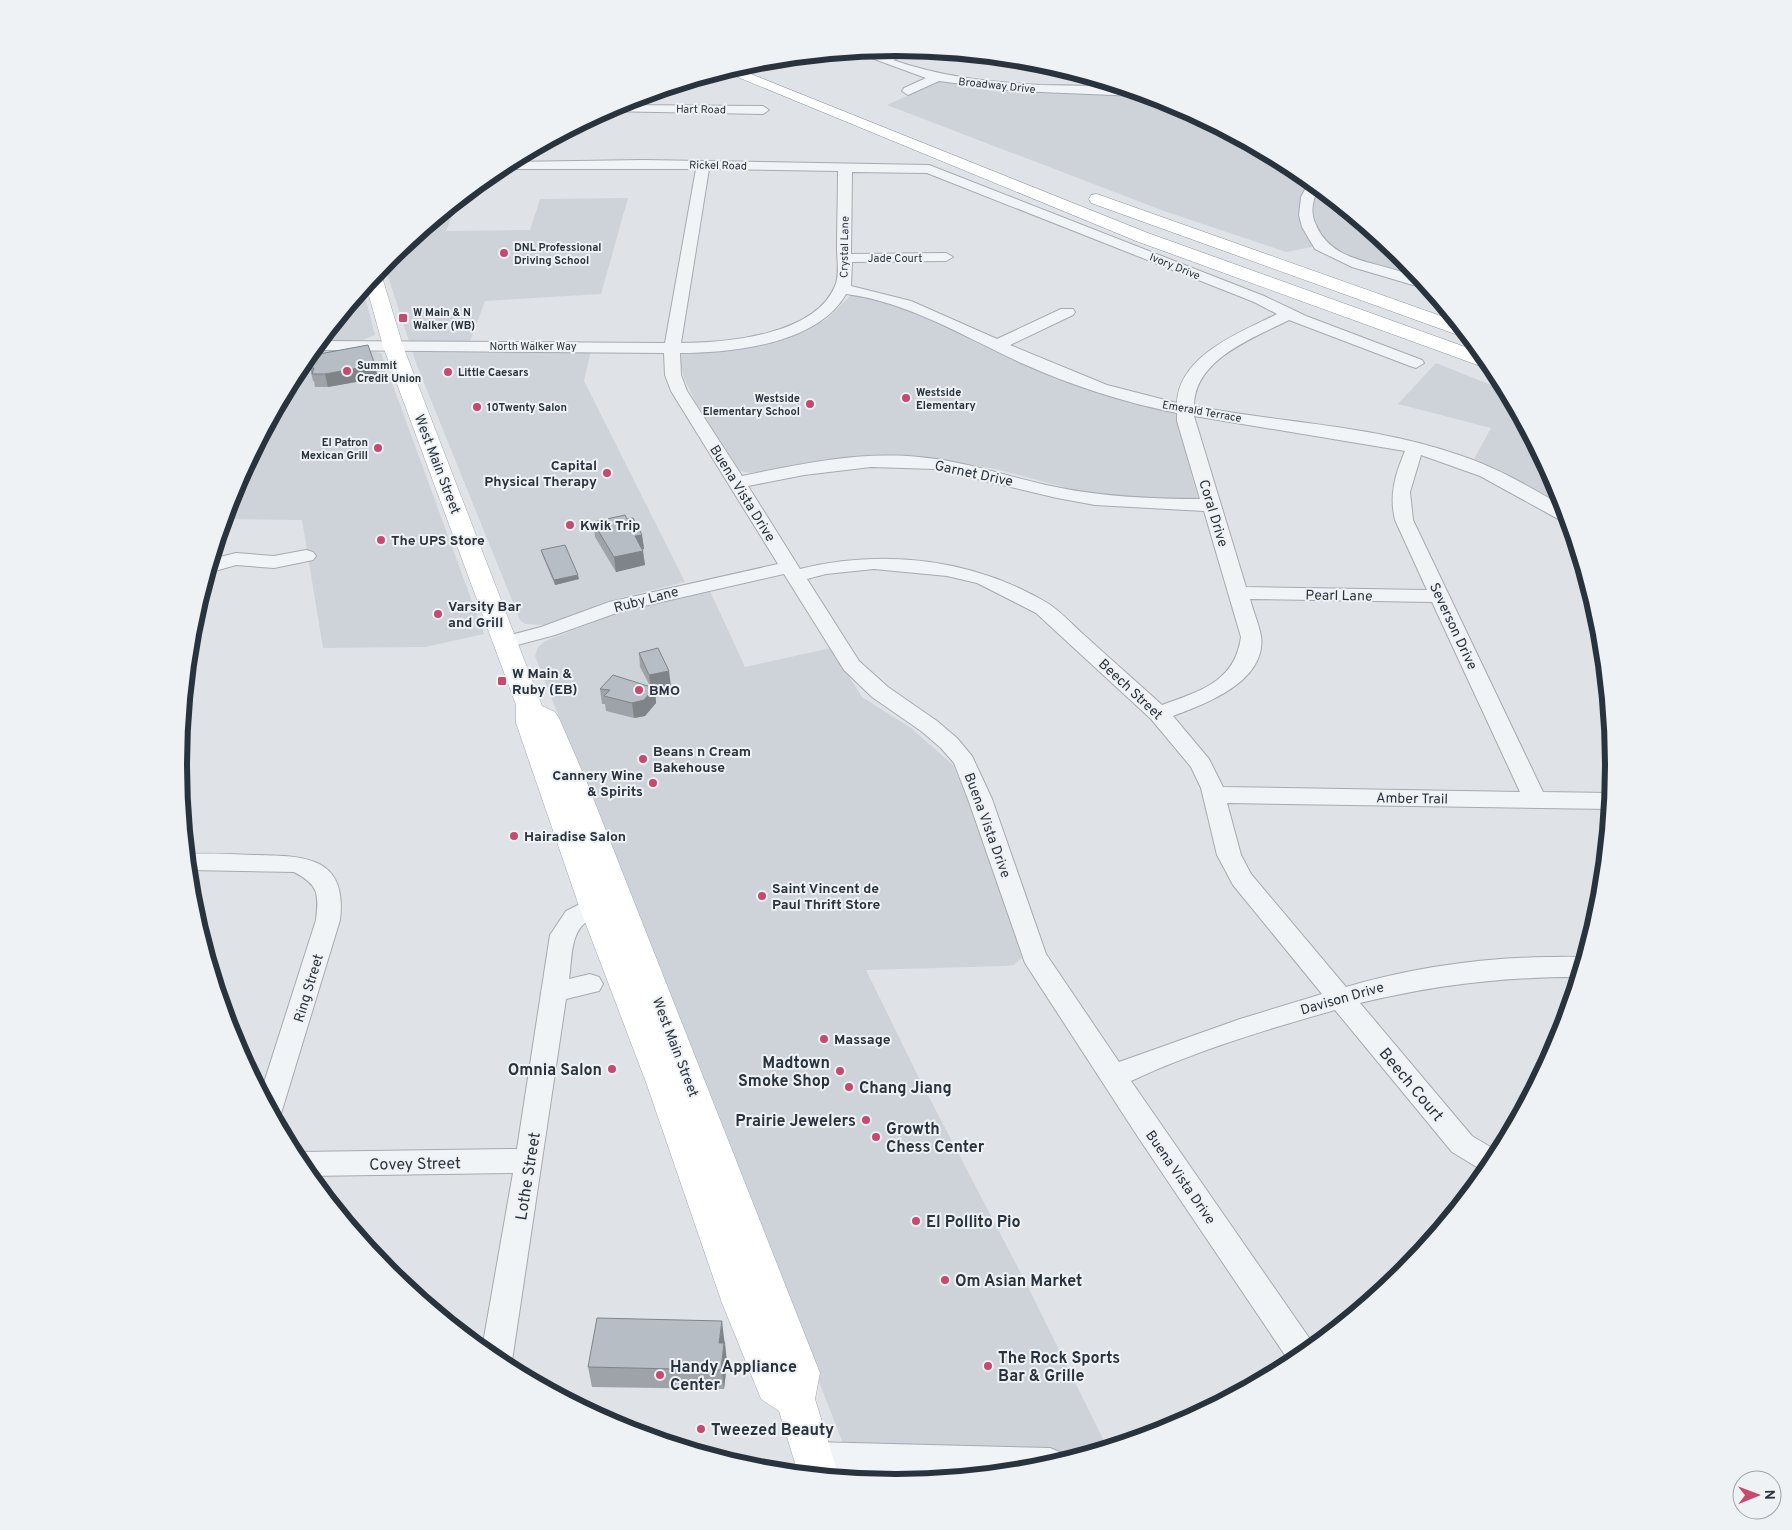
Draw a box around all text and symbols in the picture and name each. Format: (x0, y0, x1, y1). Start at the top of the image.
street label: Broadway Drive (958, 75, 1036, 97)
street label: Hart Road (676, 103, 726, 117)
street label: Rickel Road (689, 158, 747, 174)
street label: Crystal Lane (837, 216, 853, 278)
place label: DNL Professional Driving School (514, 241, 602, 268)
marker: DNL Professional Driving School (498, 247, 510, 259)
street label: Ivory Drive (1147, 250, 1202, 283)
street label: Jade Court (868, 252, 922, 266)
place label: W Main & N Walker (WB) (413, 306, 475, 333)
marker: W Main & N Walker (WB) (397, 312, 409, 324)
street label: North Walker Way (489, 340, 577, 354)
place label: Summit Credit Union (357, 359, 421, 386)
marker: Summit Credit Union (341, 365, 353, 377)
marker: Little Caesars (442, 366, 454, 378)
place label: Little Caesars (458, 366, 529, 380)
place label: Westside Elementary (916, 386, 976, 413)
place label: Westside Elementary School (703, 392, 800, 419)
marker: Westside Elementary (900, 392, 912, 404)
marker: Westside Elementary School (804, 398, 816, 410)
street label: Emerald Terrace (1161, 398, 1243, 426)
marker: 10Twenty Salon (471, 401, 483, 413)
place label: 10Twenty Salon (487, 401, 567, 415)
street label: West Main Street (410, 412, 463, 517)
place label: El Patron Mexican Grill (301, 436, 368, 463)
marker: El Patron Mexican Grill (372, 442, 384, 454)
street label: Buena Vista Drive (705, 442, 778, 545)
place label: Capital Physical Therapy (484, 458, 597, 491)
street label: Garnet Drive (933, 458, 1014, 491)
marker: Capital Physical Therapy (601, 467, 613, 479)
street label: Coral Drive (1194, 478, 1231, 549)
place label: Kwik Trip (580, 518, 640, 535)
marker: Kwik Trip (564, 519, 576, 531)
place label: The UPS Store (391, 533, 485, 550)
marker: The UPS Store (375, 534, 387, 546)
street label: Severson Drive (1425, 580, 1480, 673)
street label: Ruby Lane (612, 584, 681, 617)
street label: Pearl Lane (1305, 587, 1373, 606)
place label: Varsity Bar and Grill (448, 599, 521, 632)
marker: Varsity Bar and Grill (432, 608, 444, 620)
street label: Beech Street (1094, 656, 1166, 724)
place label: W Main & Ruby (EB) (512, 666, 578, 699)
marker: W Main & Ruby (EB) (496, 675, 508, 687)
place label: BMO (649, 683, 680, 700)
marker: BMO (633, 684, 645, 696)
place label: Beans n Cream Bakehouse (653, 744, 751, 777)
marker: Beans n Cream Bakehouse (637, 753, 649, 765)
place label: Cannery Wine & Spirits (552, 768, 643, 801)
street label: Buena Vista Drive (960, 771, 1014, 880)
marker: Cannery Wine & Spirits (647, 777, 659, 789)
street label: Amber Trail (1376, 790, 1448, 809)
place label: Hairadise Salon (524, 829, 626, 846)
marker: Hairadise Salon (508, 830, 520, 842)
place label: Saint Vincent de Paul Thrift Store (772, 881, 880, 914)
marker: Saint Vincent de Paul Thrift Store (756, 890, 768, 902)
street label: Ring Street (291, 952, 328, 1025)
street label: Davison Drive (1299, 979, 1386, 1019)
street label: West Main Street (648, 995, 701, 1100)
place label: Massage (834, 1032, 891, 1049)
marker: Massage (818, 1033, 830, 1045)
street label: Beech Court (1374, 1044, 1447, 1126)
place label: Madtown Smoke Shop (738, 1054, 830, 1092)
place label: Omnia Salon (508, 1061, 602, 1081)
marker: Omnia Salon (606, 1063, 618, 1075)
marker: Madtown Smoke Shop (834, 1065, 846, 1077)
place label: Chang Jiang (859, 1079, 952, 1099)
marker: Chang Jiang (843, 1081, 855, 1093)
place label: Prairie Jewelers (735, 1112, 856, 1132)
marker: Prairie Jewelers (860, 1114, 872, 1126)
place label: Growth Chess Center (886, 1120, 985, 1158)
street label: Buena Vista Drive (1141, 1128, 1219, 1228)
street label: Lothe Street (512, 1131, 546, 1222)
marker: Growth Chess Center (870, 1131, 882, 1143)
street label: Covey Street (369, 1154, 461, 1176)
place label: El Pollito Pio (926, 1213, 1021, 1233)
marker: El Pollito Pio (910, 1215, 922, 1227)
place label: Om Asian Market (955, 1272, 1082, 1292)
marker: Om Asian Market (939, 1274, 951, 1286)
place label: The Rock Sports Bar & Grille (998, 1349, 1120, 1387)
place label: Handy Appliance Center (670, 1358, 797, 1396)
marker: The Rock Sports Bar & Grille (982, 1360, 994, 1372)
marker: Handy Appliance Center (654, 1369, 666, 1381)
place label: Tweezed Beauty (711, 1421, 834, 1441)
marker: Tweezed Beauty (695, 1423, 707, 1435)
north arrow (1732, 1470, 1782, 1520)
text: N (1760, 1490, 1777, 1500)

